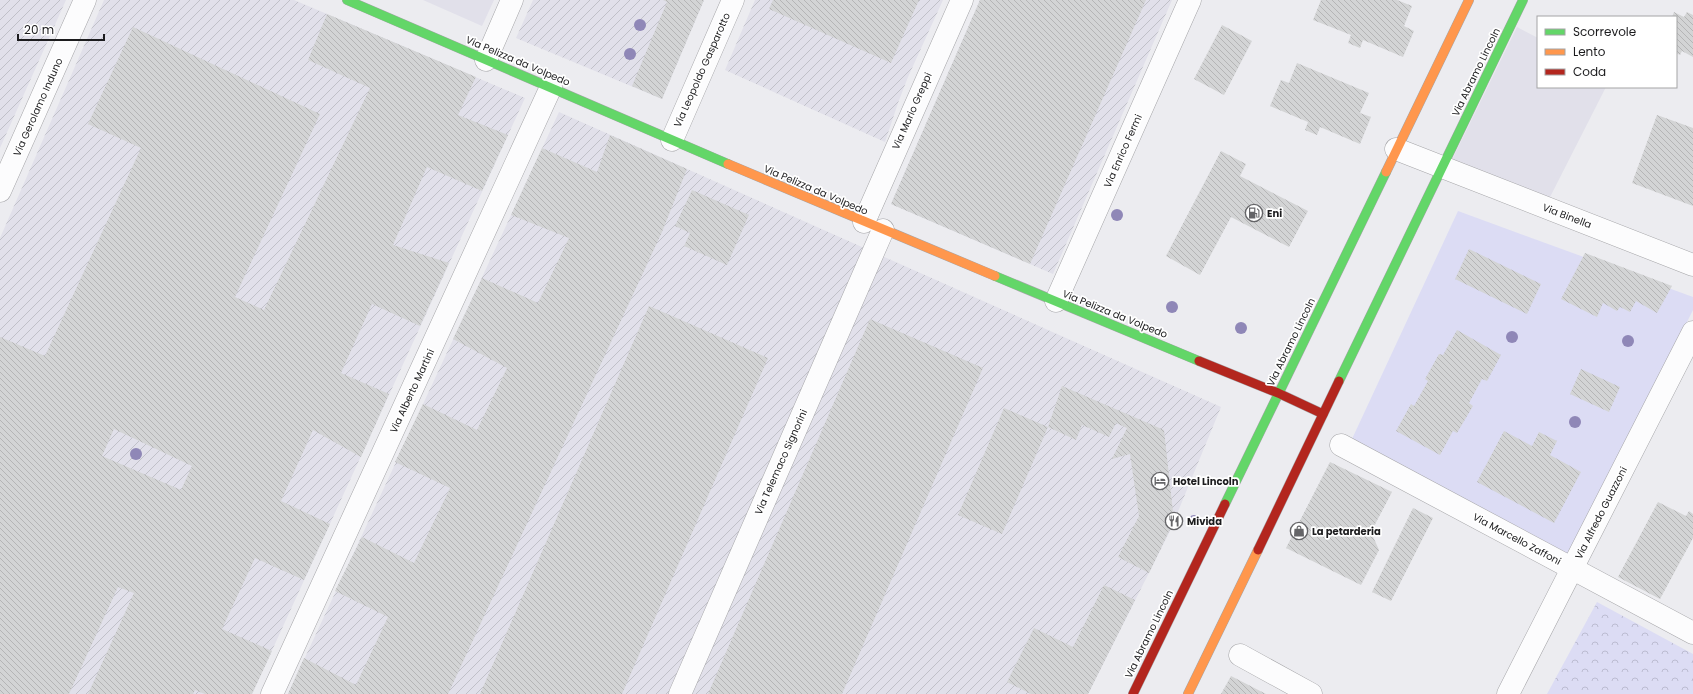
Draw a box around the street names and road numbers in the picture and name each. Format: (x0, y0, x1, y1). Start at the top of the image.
street label: Via Leopoldo Gasparotto (670, 10, 734, 130)
street label: Via Abramo Lincoln (1448, 25, 1504, 119)
street label: Via Pelizza da Volpedo (464, 32, 572, 90)
street label: Via Gerolamo Induno (10, 55, 66, 159)
street label: Via Mario Greppi (888, 70, 936, 152)
street label: Via Enrico Fermi (1100, 112, 1146, 190)
street label: Via Pelizza da Volpedo (762, 161, 870, 219)
street label: Via Binella (1540, 200, 1594, 232)
street label: Via Pelizza da Volpedo (1060, 286, 1170, 342)
street label: Via Abramo Lincoln (1263, 295, 1319, 389)
street label: Via Alberto Martini (386, 346, 438, 436)
street label: Via Telemaco Signorini (751, 407, 811, 517)
street label: Via Alfredo Guazzoni (1571, 464, 1631, 562)
street label: Via Marcello Zaffoni (1470, 509, 1564, 569)
street label: Via Abramo Lincoln (1121, 587, 1177, 681)

